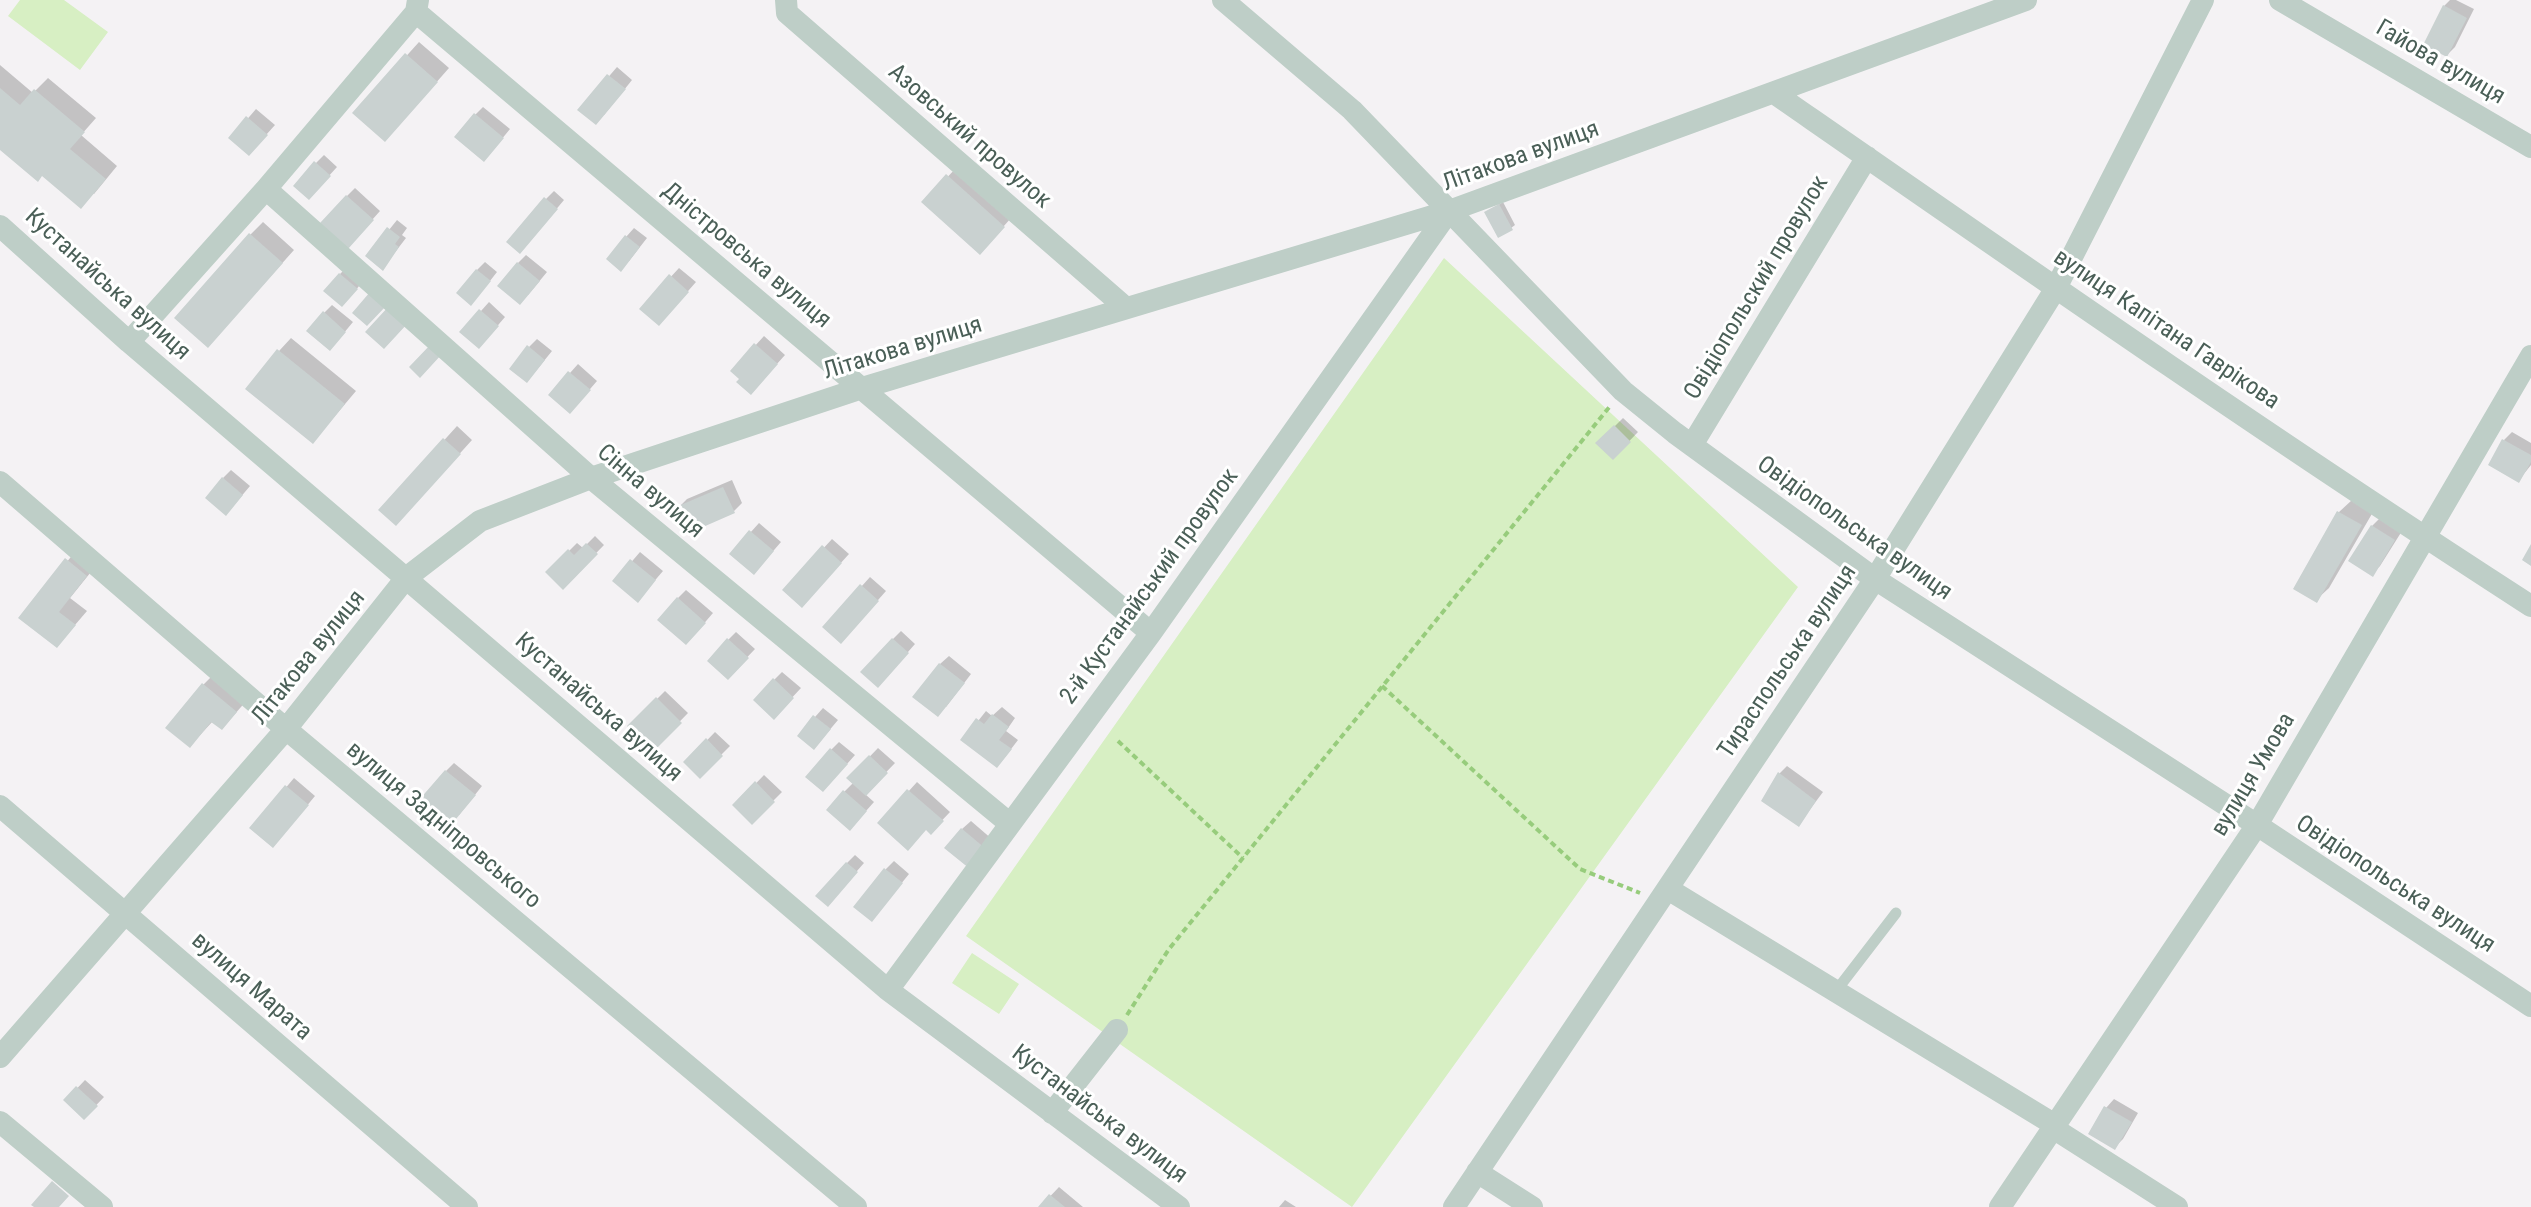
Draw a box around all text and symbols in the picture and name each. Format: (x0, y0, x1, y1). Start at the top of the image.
street label: Гайова вулиця (2370, 14, 2510, 112)
street label: Азовський провулок (882, 59, 1056, 215)
street label: Літакова вулиця (1439, 115, 1603, 199)
street label: Овідіопольский провулок (1679, 171, 1835, 405)
street label: Дністровська вулиця (655, 177, 837, 335)
street label: Кустанайська вулиця (18, 203, 196, 367)
street label: вулиця Капітана Гаврікова (2048, 244, 2284, 416)
street label: Літакова вулиця (820, 311, 986, 387)
street label: Сінна вулиця (591, 439, 709, 545)
street label: Овідіопольська вулиця (1751, 451, 1957, 607)
street label: 2-й Кустанайський провулок (1055, 464, 1245, 710)
street label: Тираспольська вулиця (1713, 560, 1863, 764)
street label: Літакова вулиця (246, 585, 372, 731)
street label: Кустанайська вулиця (508, 627, 688, 789)
street label: вулиця Умова (2206, 708, 2302, 842)
street label: вулиця Задніпровського (340, 736, 546, 916)
street label: Овідіопольська вулиця (2290, 810, 2500, 960)
street label: вулиця Марата (185, 927, 317, 1047)
street label: Кустанайська вулиця (1005, 1039, 1193, 1191)

